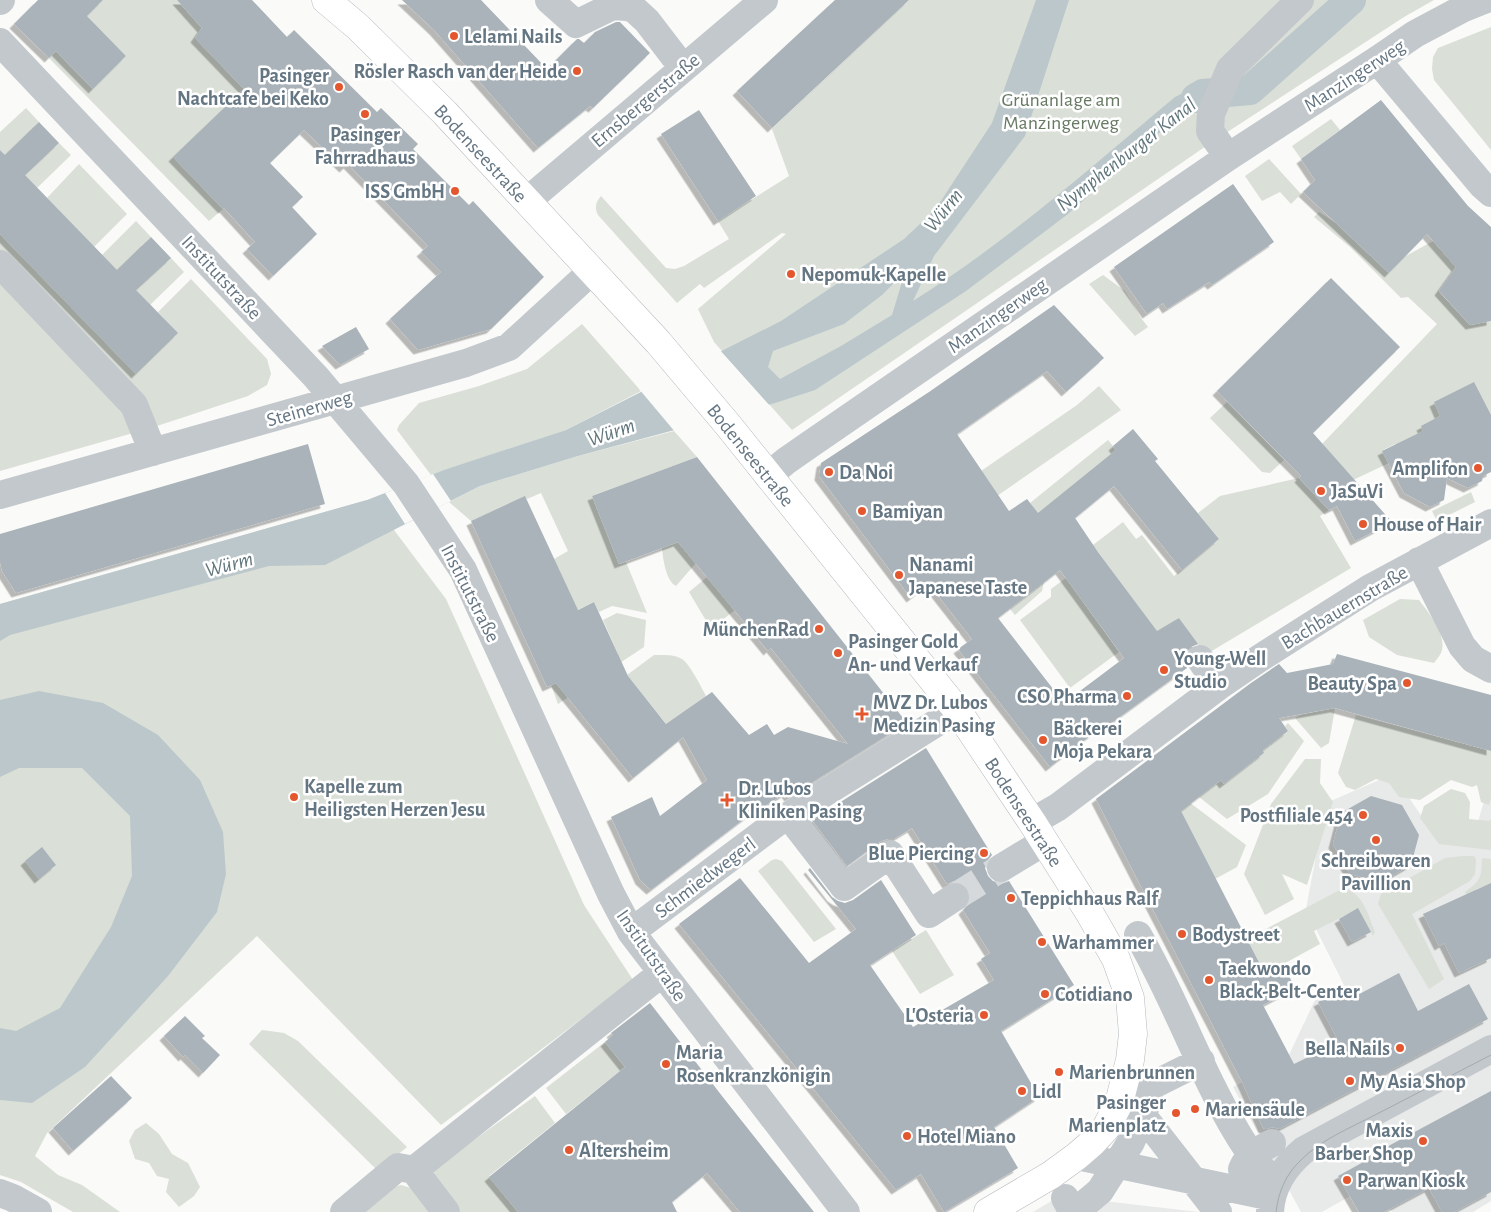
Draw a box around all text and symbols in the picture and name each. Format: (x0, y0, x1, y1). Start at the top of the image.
place label: Lelami Nails (464, 27, 563, 47)
marker: Lelami Nails (448, 30, 460, 42)
street label: Manzingerweg (1300, 36, 1409, 116)
street label: Ernsbergerstraße (588, 50, 704, 152)
place label: Rösler Rasch van der Heide (354, 62, 567, 82)
marker: Rösler Rasch van der Heide (571, 65, 583, 77)
place label: Pasinger Nachtcafe bei Keko (177, 66, 329, 109)
marker: Pasinger Nachtcafe bei Keko (333, 81, 345, 93)
park label: Grünanlage am Manzingerweg (1001, 90, 1121, 133)
water label: Nymphenburger Kanal (1053, 94, 1201, 216)
street label: Bodenseestraße (430, 101, 530, 206)
marker: Pasinger Fahrradhaus (359, 108, 371, 120)
place label: Pasinger Fahrradhaus (314, 125, 416, 168)
place label: ISS GmbH (364, 182, 445, 202)
marker: ISS GmbH (449, 185, 461, 197)
water label: Würm (920, 185, 967, 236)
street label: Institutstraße (178, 232, 265, 323)
place label: Nepomuk-Kapelle (801, 265, 946, 285)
marker: Nepomuk-Kapelle (785, 268, 797, 280)
street label: Manzingerweg (944, 274, 1051, 357)
street label: Steinerweg (264, 387, 354, 431)
street label: Bodenseestraße (703, 400, 798, 511)
water label: Würm (585, 415, 638, 450)
place label: Amplifon (1392, 459, 1468, 479)
marker: Amplifon (1472, 462, 1484, 474)
place label: Da Noi (839, 463, 893, 483)
marker: Da Noi (823, 466, 835, 478)
place label: JaSuVi (1331, 482, 1384, 502)
marker: JaSuVi (1315, 485, 1327, 497)
place label: Bamiyan (872, 502, 943, 522)
marker: Bamiyan (856, 505, 868, 517)
place label: House of Hair (1373, 515, 1481, 535)
marker: House of Hair (1357, 518, 1369, 530)
street label: Institutstraße (437, 541, 503, 646)
water label: Würm (203, 548, 255, 581)
place label: Nanami Japanese Taste (909, 555, 1027, 598)
street label: Bachbauernstraße (1278, 562, 1411, 653)
marker: Nanami Japanese Taste (893, 569, 905, 581)
place label: MünchenRad (703, 620, 809, 640)
marker: MünchenRad (813, 623, 825, 635)
place label: Pasinger Gold An- und Verkauf (848, 632, 978, 675)
marker: Pasinger Gold An- und Verkauf (832, 647, 844, 659)
place label: Young-Well Studio (1174, 649, 1266, 692)
marker: Young-Well Studio (1158, 664, 1170, 676)
place label: Beauty Spa (1307, 674, 1397, 694)
marker: Beauty Spa (1401, 677, 1413, 689)
place label: CSO Pharma (1017, 687, 1117, 707)
marker: CSO Pharma (1121, 690, 1133, 702)
place label: MVZ Dr. Lubos Medizin Pasing (873, 693, 996, 736)
marker: MVZ Dr. Lubos Medizin Pasing (855, 707, 869, 721)
place label: Bäckerei Moja Pekara (1053, 719, 1152, 762)
marker: Bäckerei Moja Pekara (1037, 734, 1049, 746)
street label: Bodenseestraße (981, 754, 1066, 871)
place label: Kapelle zum Heiligsten Herzen Jesu (304, 777, 486, 820)
place label: Dr. Lubos Kliniken Pasing (738, 779, 863, 822)
marker: Kapelle zum Heiligsten Herzen Jesu (288, 791, 300, 803)
marker: Dr. Lubos Kliniken Pasing (720, 793, 734, 807)
place label: Postfiliale 454 (1240, 806, 1353, 826)
marker: Postfiliale 454 (1357, 809, 1369, 821)
street label: Schmiedwegerl (652, 834, 760, 922)
marker: Schreibwaren Pavillion (1370, 834, 1382, 846)
place label: Blue Piercing (868, 844, 975, 864)
marker: Blue Piercing (978, 847, 990, 859)
place label: Schreibwaren Pavillion (1321, 851, 1431, 894)
place label: Teppichhaus Ralf (1021, 889, 1159, 909)
marker: Teppichhaus Ralf (1005, 892, 1017, 904)
street label: Institutstraße (612, 906, 690, 1005)
place label: Bodystreet (1192, 925, 1280, 945)
marker: Bodystreet (1176, 928, 1188, 940)
place label: Warhammer (1052, 933, 1154, 953)
marker: Warhammer (1036, 936, 1048, 948)
place label: Taekwondo Black-Belt-Center (1219, 959, 1360, 1002)
marker: Taekwondo Black-Belt-Center (1203, 974, 1215, 986)
place label: Cotidiano (1055, 985, 1133, 1005)
marker: Cotidiano (1039, 988, 1051, 1000)
place label: L'Osteria (905, 1006, 974, 1026)
marker: L'Osteria (978, 1009, 990, 1021)
place label: Bella Nails (1305, 1039, 1390, 1059)
marker: Bella Nails (1394, 1042, 1406, 1054)
place label: Maria Rosenkranzkönigin (676, 1043, 831, 1086)
marker: Maria Rosenkranzkönigin (660, 1058, 672, 1070)
place label: Marienbrunnen (1069, 1063, 1195, 1083)
marker: Marienbrunnen (1053, 1066, 1065, 1078)
place label: My Asia Shop (1360, 1072, 1466, 1092)
marker: My Asia Shop (1344, 1075, 1356, 1087)
place label: Lidl (1032, 1082, 1062, 1102)
marker: Lidl (1016, 1085, 1028, 1097)
place label: Pasinger Marienplatz (1068, 1093, 1166, 1136)
place label: Mariensäule (1205, 1100, 1305, 1120)
marker: Mariensäule (1189, 1103, 1201, 1115)
marker: Pasinger Marienplatz (1170, 1107, 1182, 1119)
place label: Maxis Barber Shop (1315, 1121, 1413, 1164)
place label: Hotel Miano (917, 1127, 1016, 1147)
marker: Hotel Miano (901, 1130, 913, 1142)
marker: Maxis Barber Shop (1417, 1135, 1429, 1147)
place label: Altersheim (579, 1141, 669, 1161)
marker: Altersheim (563, 1144, 575, 1156)
place label: Parwan Kiosk (1357, 1171, 1465, 1191)
marker: Parwan Kiosk (1341, 1174, 1353, 1186)

